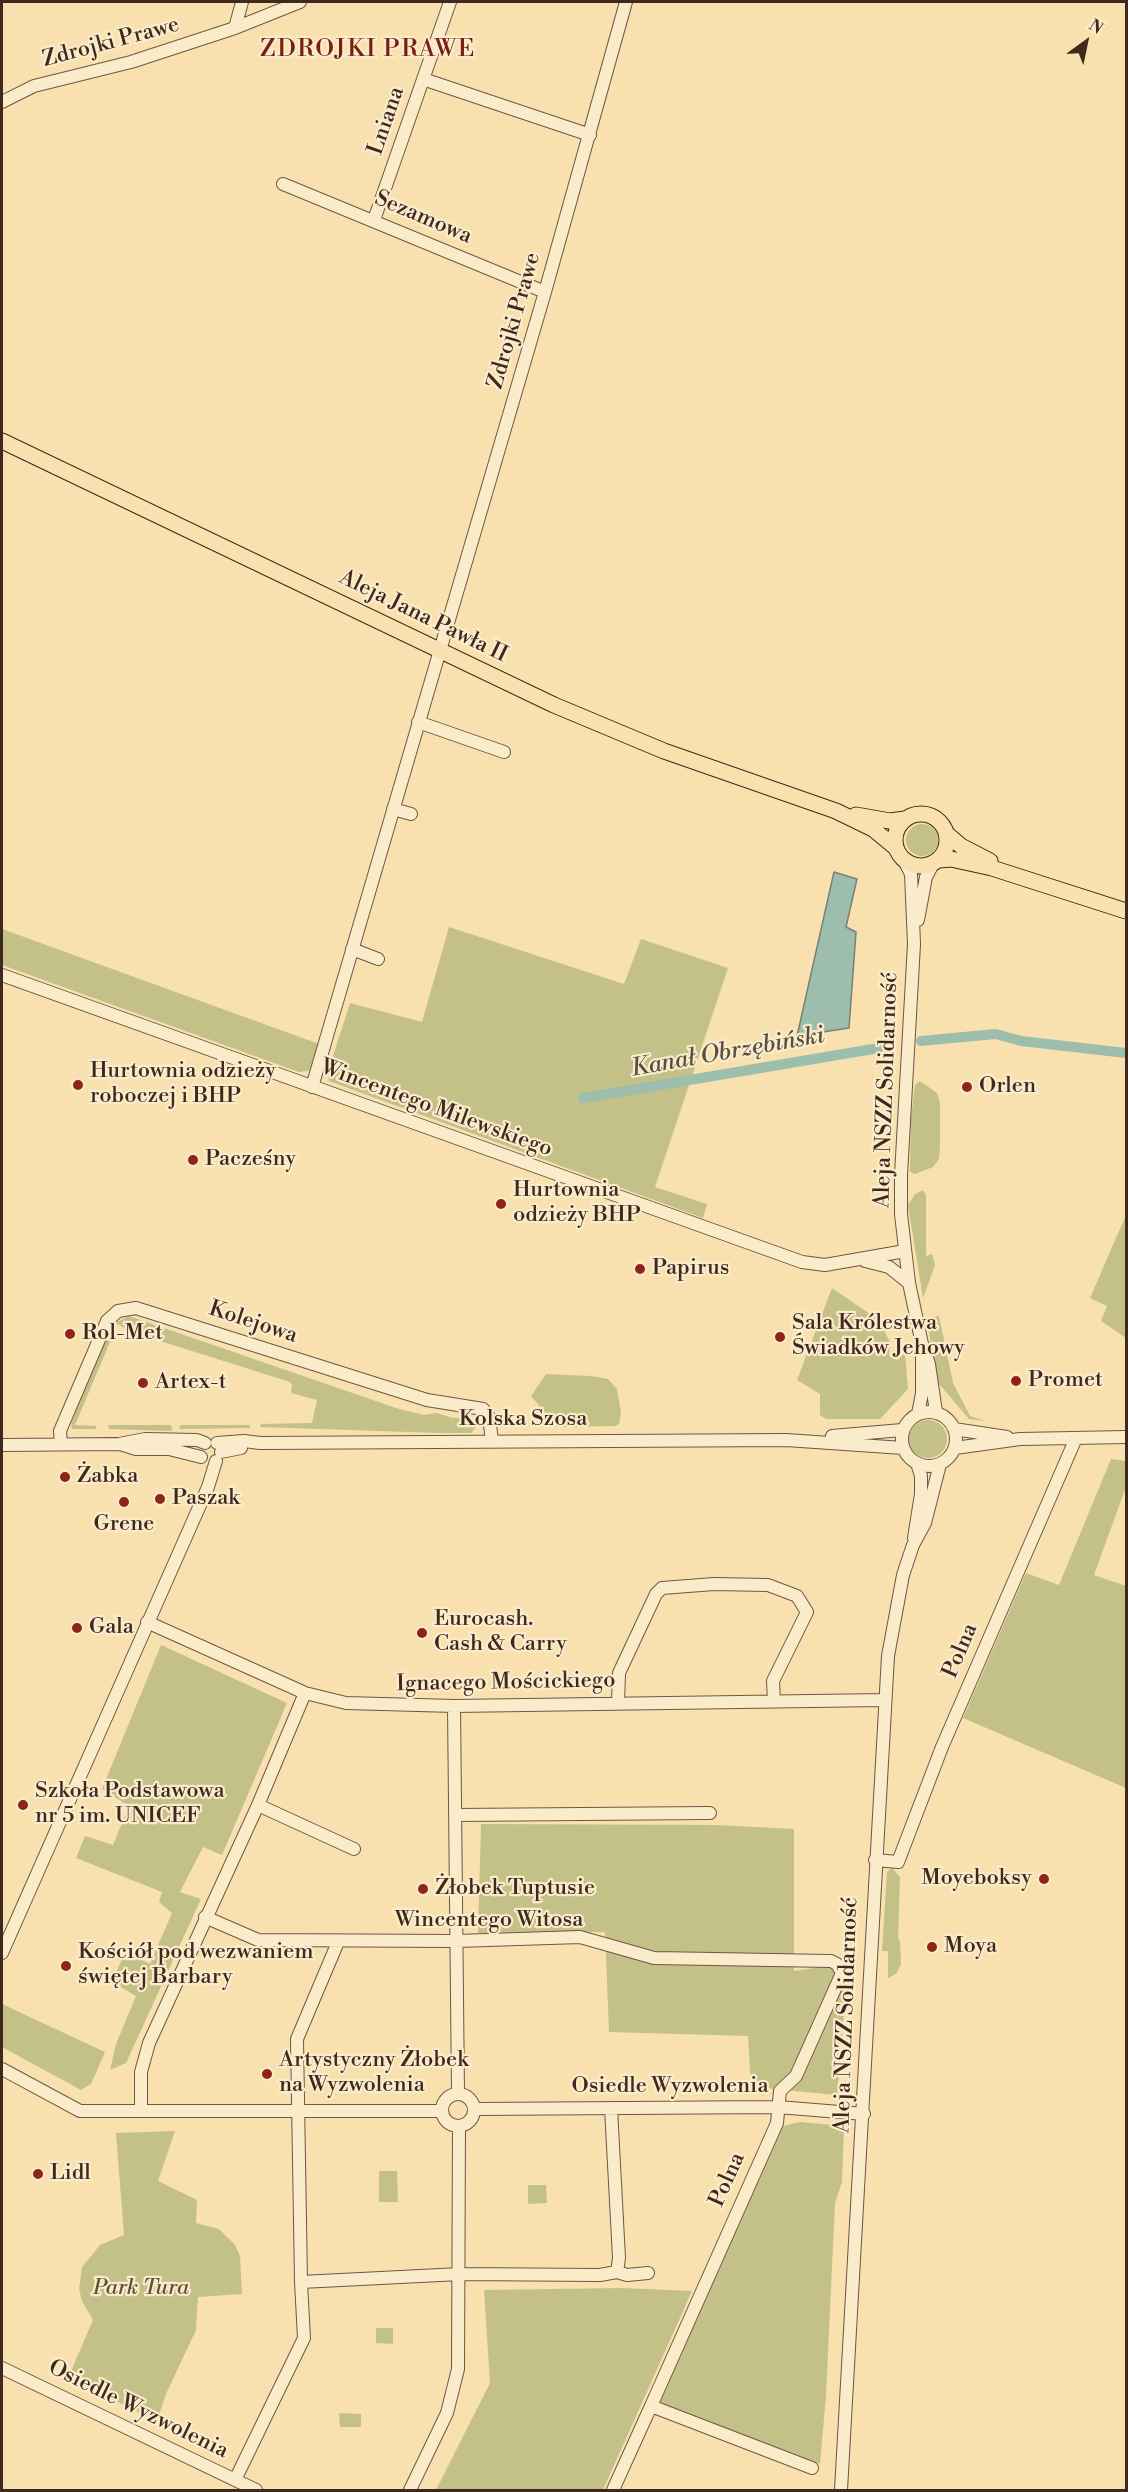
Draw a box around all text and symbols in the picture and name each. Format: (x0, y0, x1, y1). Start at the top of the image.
street label: Zdrojki Prawe (40, 12, 182, 74)
north arrow (1056, 12, 1116, 72)
text: N (1085, 15, 1107, 39)
district label: ZDROJKI PRAWE (260, 36, 476, 64)
street label: Lniana (363, 83, 411, 159)
street label: Sezamowa (370, 186, 476, 250)
street label: Zdrojki Prawe (483, 250, 547, 392)
street label: Aleja Jana Pawła II (335, 565, 511, 669)
street label: Aleja NSZZ Solidarność (870, 971, 904, 1209)
water label: Kanał Obrzębiński (629, 1022, 827, 1084)
street label: Wincentego Milewskiego (316, 1055, 556, 1163)
place label: Hurtownia odzieży roboczej i BHP (90, 1059, 276, 1110)
place label: Orlen (979, 1074, 1036, 1100)
marker: Hurtownia odzieży roboczej i BHP (71, 1078, 85, 1092)
marker: Orlen (960, 1080, 974, 1094)
place label: Pacześny (205, 1147, 296, 1173)
marker: Pacześny (186, 1153, 200, 1167)
place label: Hurtownia odzieży BHP (513, 1178, 641, 1230)
marker: Hurtownia odzieży BHP (494, 1197, 508, 1211)
place label: Papirus (652, 1256, 729, 1282)
marker: Papirus (633, 1262, 647, 1276)
street label: Kolejowa (205, 1296, 301, 1350)
place label: Sala Królestwa Świadków Jehowy (792, 1311, 965, 1362)
place label: Rol-Met (82, 1321, 163, 1347)
marker: Rol-Met (63, 1327, 77, 1341)
marker: Sala Królestwa Świadków Jehowy (773, 1330, 787, 1344)
place label: Promet (1028, 1368, 1103, 1394)
place label: Artex-t (155, 1370, 226, 1396)
marker: Promet (1009, 1374, 1023, 1388)
marker: Artex-t (136, 1376, 150, 1390)
street label: Kolska Szosa (459, 1407, 587, 1433)
place label: Żabka (77, 1464, 138, 1490)
marker: Żabka (58, 1470, 72, 1484)
place label: Paszak (172, 1486, 240, 1512)
marker: Paszak (153, 1492, 167, 1506)
marker: Grene (117, 1495, 131, 1509)
place label: Grene (94, 1512, 154, 1538)
place label: Eurocash. Cash & Carry (434, 1607, 567, 1658)
place label: Gala (89, 1615, 134, 1641)
street label: Polna (938, 1620, 984, 1682)
marker: Gala (70, 1621, 84, 1635)
marker: Eurocash. Cash & Carry (415, 1626, 429, 1640)
street label: Ignacego Mościckiego (396, 1668, 616, 1698)
place label: Szkoła Podstawowa nr 5 im. UNICEF (35, 1779, 225, 1831)
marker: Szkoła Podstawowa nr 5 im. UNICEF (16, 1798, 30, 1812)
place label: Moyeboksy (921, 1866, 1032, 1892)
marker: Moyeboksy (1037, 1872, 1051, 1886)
place label: Żłobek Tuptusie (435, 1876, 595, 1902)
marker: Żłobek Tuptusie (416, 1882, 430, 1896)
street label: Aleja NSZZ Solidarność (830, 1896, 864, 2134)
street label: Wincentego Witosa (395, 1908, 583, 1934)
place label: Moya (944, 1934, 997, 1960)
place label: Kościół pod wezwaniem świętej Barbary (78, 1940, 314, 1992)
marker: Moya (925, 1940, 939, 1954)
marker: Kościół pod wezwaniem świętej Barbary (59, 1959, 73, 1973)
place label: Artystyczny Żłobek na Wyzwolenia (279, 2048, 469, 2100)
marker: Artystyczny Żłobek na Wyzwolenia (260, 2067, 274, 2081)
street label: Osiedle Wyzwolenia (571, 2074, 769, 2100)
street label: Polna (704, 2149, 752, 2211)
place label: Lidl (50, 2161, 91, 2187)
marker: Lidl (31, 2167, 45, 2181)
park label: Park Tura (93, 2276, 189, 2302)
street label: Osiedle Wyzwolenia (44, 2355, 232, 2465)

